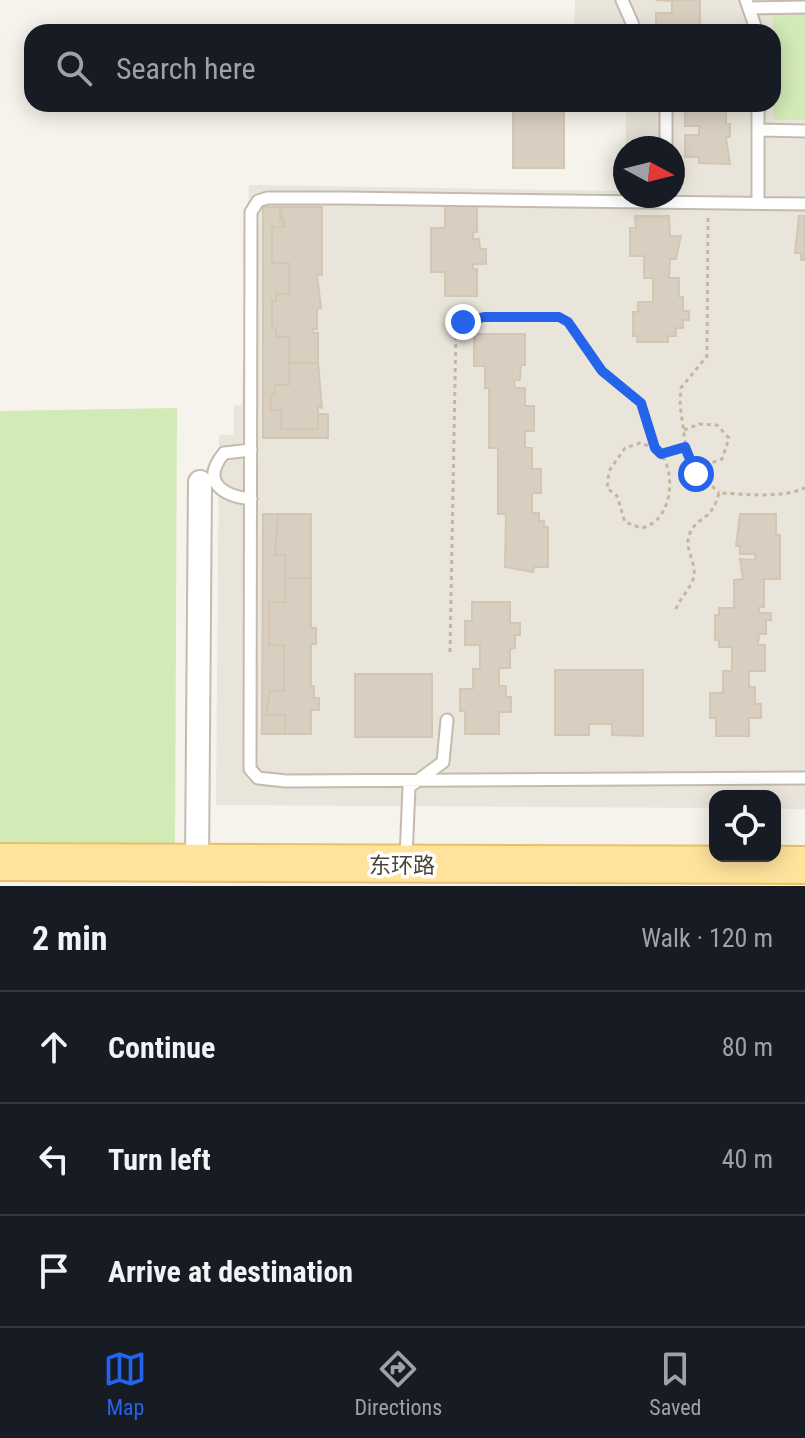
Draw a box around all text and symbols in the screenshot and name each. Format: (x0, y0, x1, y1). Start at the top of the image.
search box (24, 24, 781, 112)
icon: search (52, 46, 96, 90)
text: Search here (116, 51, 256, 86)
north arrow (613, 136, 685, 208)
route end (445, 304, 481, 340)
route start (678, 456, 714, 492)
map controls (709, 790, 781, 862)
button: locate (709, 790, 781, 862)
street label: 东环路 (369, 853, 435, 878)
text: 2 min (32, 918, 108, 958)
text: Walk · 120 m (641, 923, 773, 953)
icon: ahead (32, 1025, 76, 1069)
text: Continue (108, 1030, 215, 1065)
text: 80 m (722, 1032, 773, 1062)
icon: left (32, 1137, 76, 1181)
text: Turn left (108, 1142, 211, 1177)
text: 40 m (722, 1144, 773, 1174)
icon: arrive (32, 1249, 76, 1293)
text: Arrive at destination (108, 1254, 353, 1289)
tab: Map (103, 1347, 147, 1420)
tab: Directions (354, 1347, 442, 1420)
tab: Saved (649, 1347, 702, 1420)

